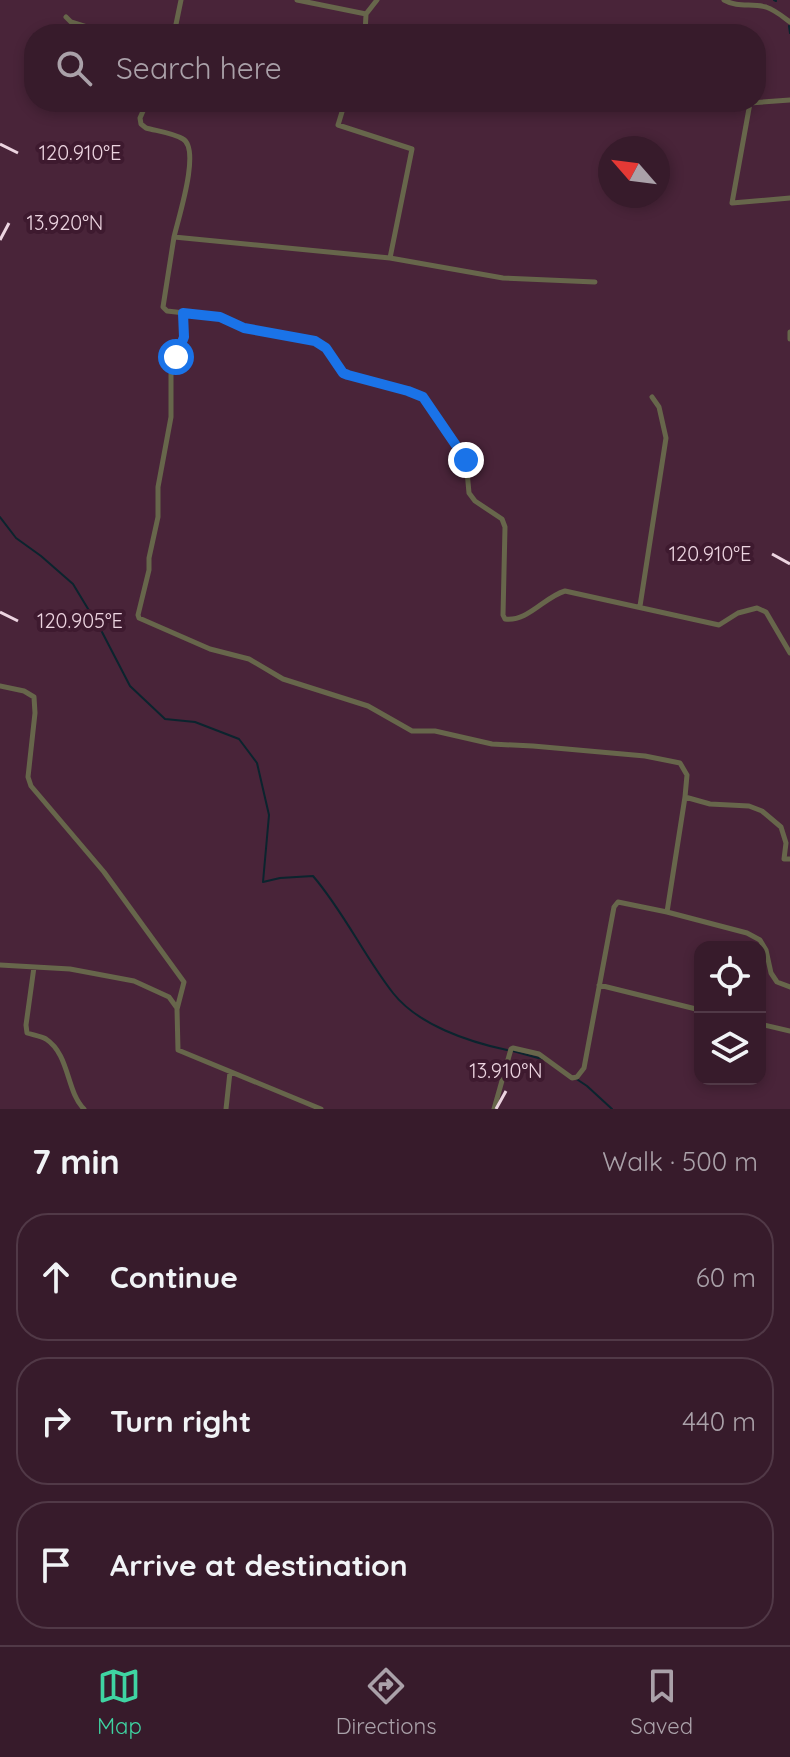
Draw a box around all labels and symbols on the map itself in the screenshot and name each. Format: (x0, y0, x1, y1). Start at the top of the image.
north arrow (598, 136, 670, 208)
text: 120.910°E (39, 140, 121, 165)
text: 13.920°N (27, 210, 103, 235)
route start (158, 339, 194, 375)
route end (448, 442, 484, 478)
text: 120.910°E (669, 541, 751, 566)
text: 120.905°E (37, 608, 123, 633)
text: 13.910°N (469, 1058, 543, 1083)

